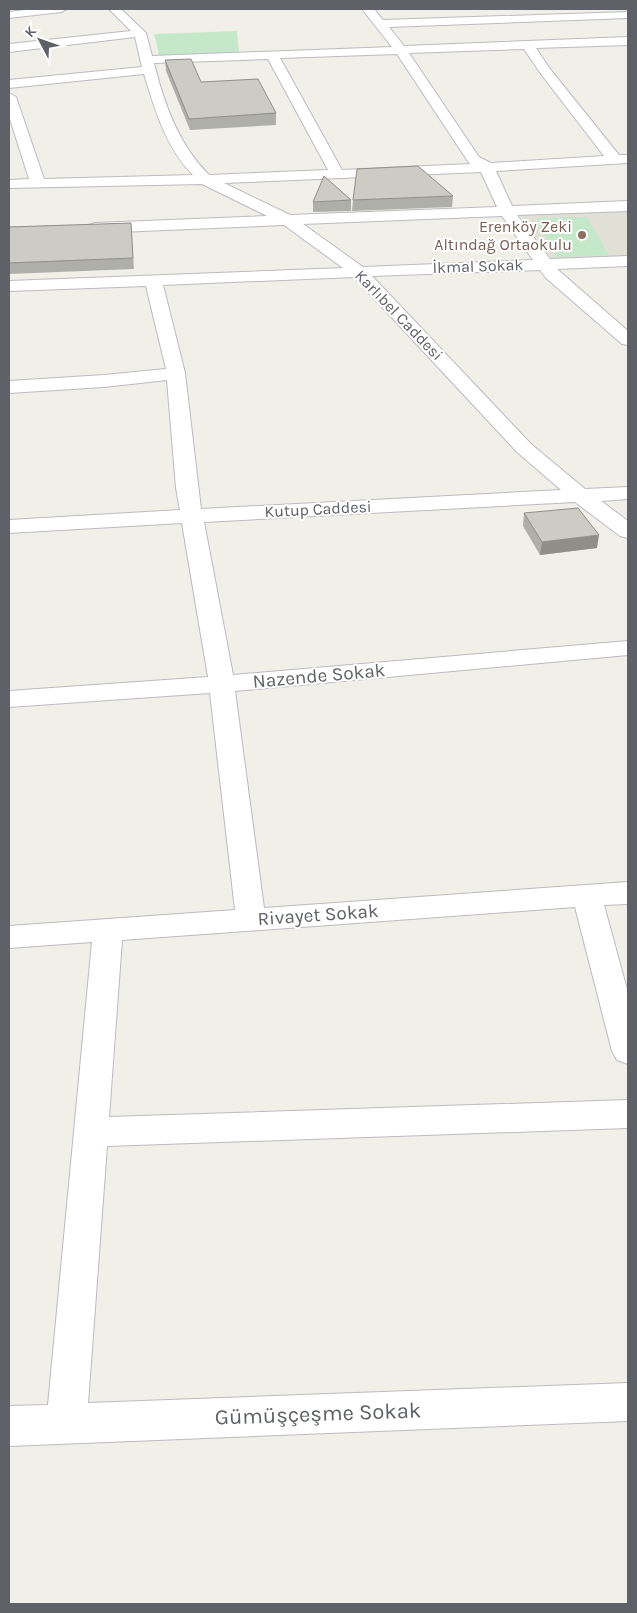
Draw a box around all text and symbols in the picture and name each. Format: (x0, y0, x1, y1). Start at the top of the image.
north arrow (15, 15, 65, 65)
text: K (21, 22, 41, 41)
place label: Erenköy Zeki Altındağ Ortaokulu (434, 217, 572, 254)
marker: Erenköy Zeki Altındağ Ortaokulu (576, 229, 588, 241)
street label: İkmal Sokak (432, 255, 524, 277)
street label: Karlıbel Caddesi (351, 266, 447, 364)
street label: Kutup Caddesi (264, 497, 372, 521)
street label: Nazende Sokak (252, 659, 386, 693)
street label: Rivayet Sokak (257, 900, 380, 930)
street label: Gümüşçeşme Sokak (214, 1397, 422, 1431)

